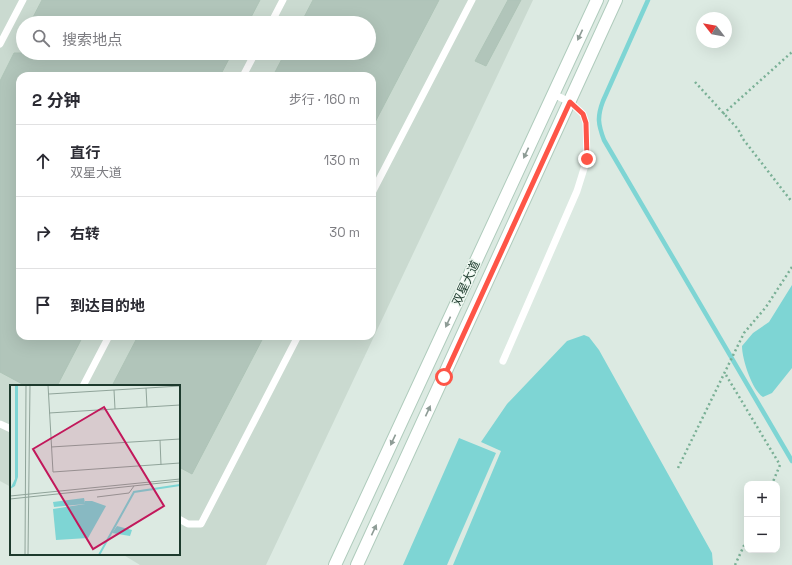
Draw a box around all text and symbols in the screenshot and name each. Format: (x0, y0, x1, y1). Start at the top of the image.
north arrow (696, 12, 732, 48)
search box (16, 16, 376, 60)
icon: search (30, 27, 52, 49)
text: 搜索地点 (62, 30, 122, 49)
one-way arrow (577, 30, 583, 42)
text: 2 分钟 (32, 89, 80, 111)
text: 步行 · 160 m (289, 91, 360, 108)
text: 直行 (70, 143, 100, 162)
one-way arrow (523, 148, 529, 159)
icon: ahead (32, 150, 54, 172)
route end (578, 150, 596, 168)
text: 130 m (324, 152, 360, 169)
text: 双星大道 (70, 164, 122, 181)
icon: right (32, 222, 54, 244)
text: 右转 (70, 224, 100, 243)
text: 30 m (329, 224, 360, 241)
street label: 双星大道 (449, 258, 483, 308)
icon: arrive (32, 294, 54, 316)
text: 到达目的地 (70, 296, 145, 315)
one-way arrow (445, 317, 451, 328)
route start (435, 368, 453, 386)
inset map (10, 385, 180, 555)
one-way arrow (425, 406, 431, 417)
one-way arrow (390, 435, 396, 446)
map controls (744, 481, 780, 553)
button: + (744, 481, 780, 517)
button: − (744, 517, 780, 553)
one-way arrow (371, 524, 377, 535)

